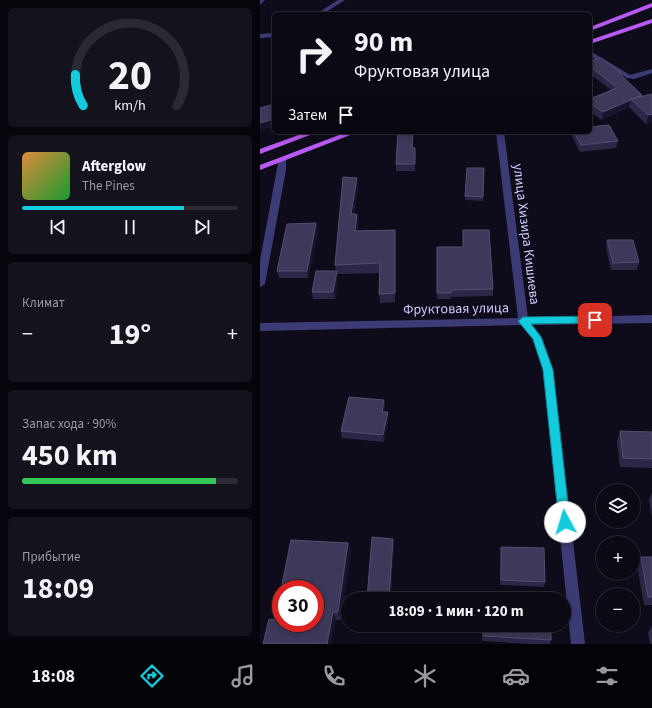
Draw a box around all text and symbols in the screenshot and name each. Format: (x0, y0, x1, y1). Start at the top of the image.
text: 90 m (354, 22, 413, 62)
icon: right (288, 28, 340, 80)
text: 20 (108, 45, 152, 105)
text: Фруктовая улица (354, 59, 490, 84)
text: km/h (114, 94, 146, 115)
icon: arrive (335, 104, 357, 126)
text: Затем (288, 105, 327, 126)
text: Afterglow (82, 156, 146, 177)
street label: улица Хизира Кишиева (507, 163, 545, 306)
text: The Pines (82, 177, 135, 195)
icon: previous (47, 216, 69, 238)
icon: pause (119, 216, 141, 238)
icon: next (191, 216, 213, 238)
text: Климат (22, 294, 65, 312)
street label: Фруктовая улица (403, 298, 509, 320)
pin (578, 303, 612, 337)
icon: arrive (584, 309, 606, 331)
text: 19° (109, 313, 151, 356)
text: − (22, 318, 33, 350)
text: + (227, 318, 238, 350)
text: Запас хода · 90% (22, 415, 116, 433)
text: 450 km (22, 434, 118, 477)
map controls (596, 484, 640, 632)
button: layers (596, 484, 640, 528)
position arrow (544, 501, 586, 543)
button: + (596, 536, 640, 580)
text: Прибытие (22, 548, 81, 566)
text: 18:09 (22, 567, 94, 610)
speed limit sign: 30 (272, 580, 324, 632)
button: − (596, 588, 640, 632)
text: 18:09 · 1 мин · 120 m (388, 601, 524, 622)
icon: directions (138, 662, 166, 690)
icon: music (229, 662, 257, 690)
icon: phone (320, 662, 348, 690)
icon: climate (411, 662, 439, 690)
icon: car (502, 662, 530, 690)
icon: filters (593, 662, 621, 690)
text: 18:08 (31, 664, 75, 689)

